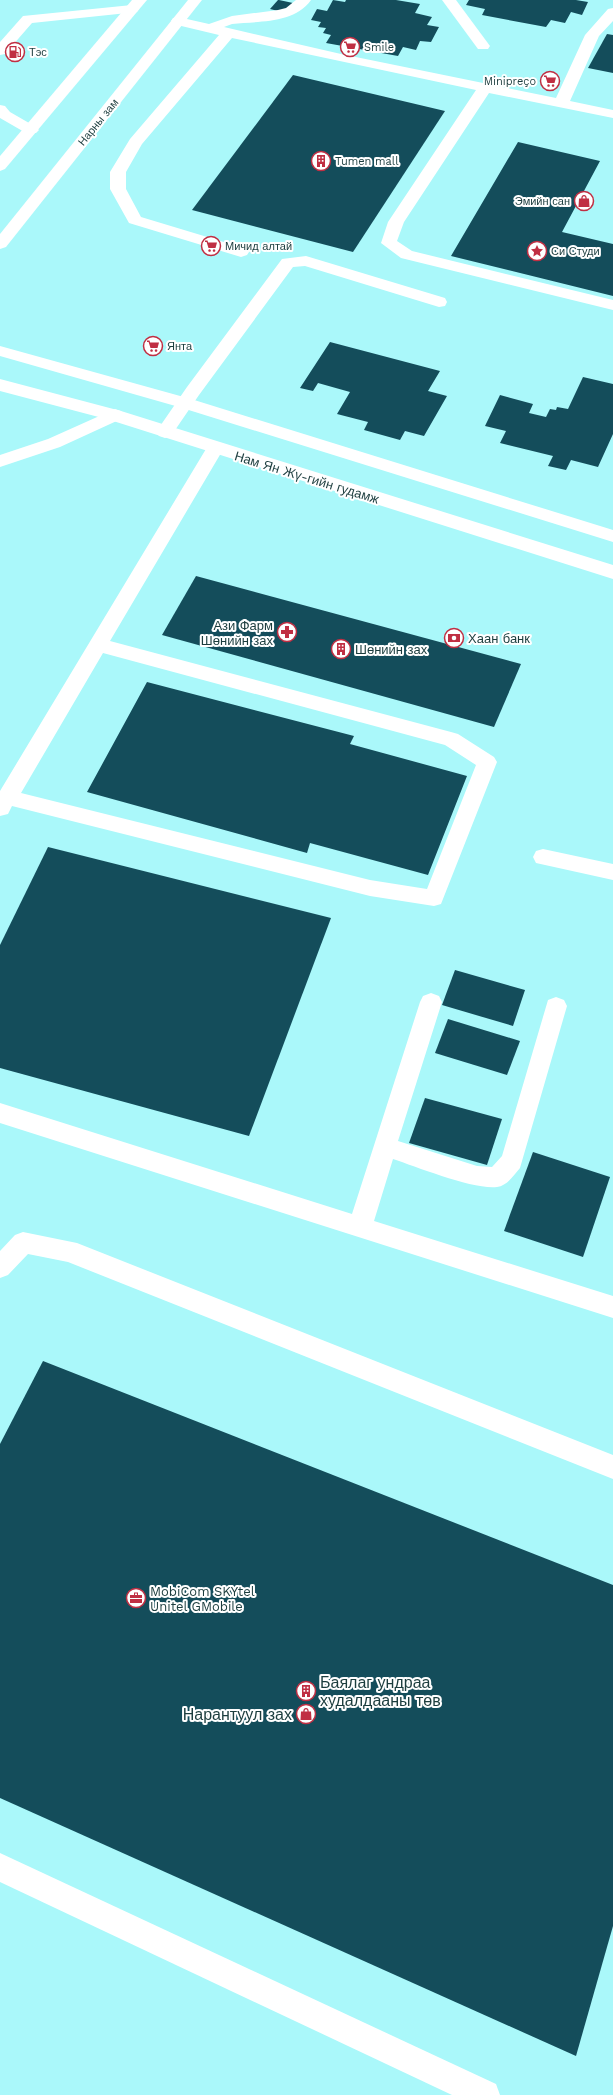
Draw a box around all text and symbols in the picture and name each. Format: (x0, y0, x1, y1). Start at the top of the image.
supermarket icon: Smile (339, 36, 361, 58)
fuel station icon: Тэс (4, 41, 26, 63)
place label: Smile (364, 41, 394, 54)
place label: Тэс (29, 46, 47, 59)
supermarket icon: Minipreço (539, 70, 561, 92)
place label: Minipreço (484, 75, 536, 88)
street label: Нарны зам (76, 96, 121, 148)
building icon: Tumen mall (310, 150, 332, 172)
place label: Tumen mall (335, 155, 399, 168)
shop icon: Эмийн сан (573, 190, 595, 212)
place label: Эмийн сан (515, 195, 570, 208)
supermarket icon: Мичид алтай (200, 235, 222, 257)
place label: Мичид алтай (225, 240, 292, 253)
place icon: Си Студи (526, 240, 548, 262)
place label: Си Студи (551, 245, 600, 258)
supermarket icon: Янта (142, 335, 164, 357)
place label: Янта (167, 340, 193, 353)
street label: Нам Ян Жү-гийн гудамж (233, 448, 381, 507)
place label: Ази Фарм Шөнийн зах (201, 618, 273, 648)
pharmacy icon: Ази Фарм Шөнийн зах (276, 621, 298, 643)
bank icon: Хаан банк (443, 627, 465, 649)
place label: Хаан банк (468, 631, 530, 646)
building icon: Шөнийн зах (330, 638, 352, 660)
place label: Шөнийн зах (355, 642, 428, 657)
place label: MobiCom SKYtel Unitel GMobile (150, 1584, 255, 1614)
office icon: MobiCom SKYtel Unitel GMobile (125, 1587, 147, 1609)
place label: Баялаг ундраа худалдааны төв (320, 1673, 441, 1710)
building icon: Баялаг ундраа худалдааны төв (295, 1680, 317, 1702)
shop icon: Нарантуул зах (295, 1703, 317, 1725)
place label: Нарантуул зах (183, 1705, 292, 1724)

